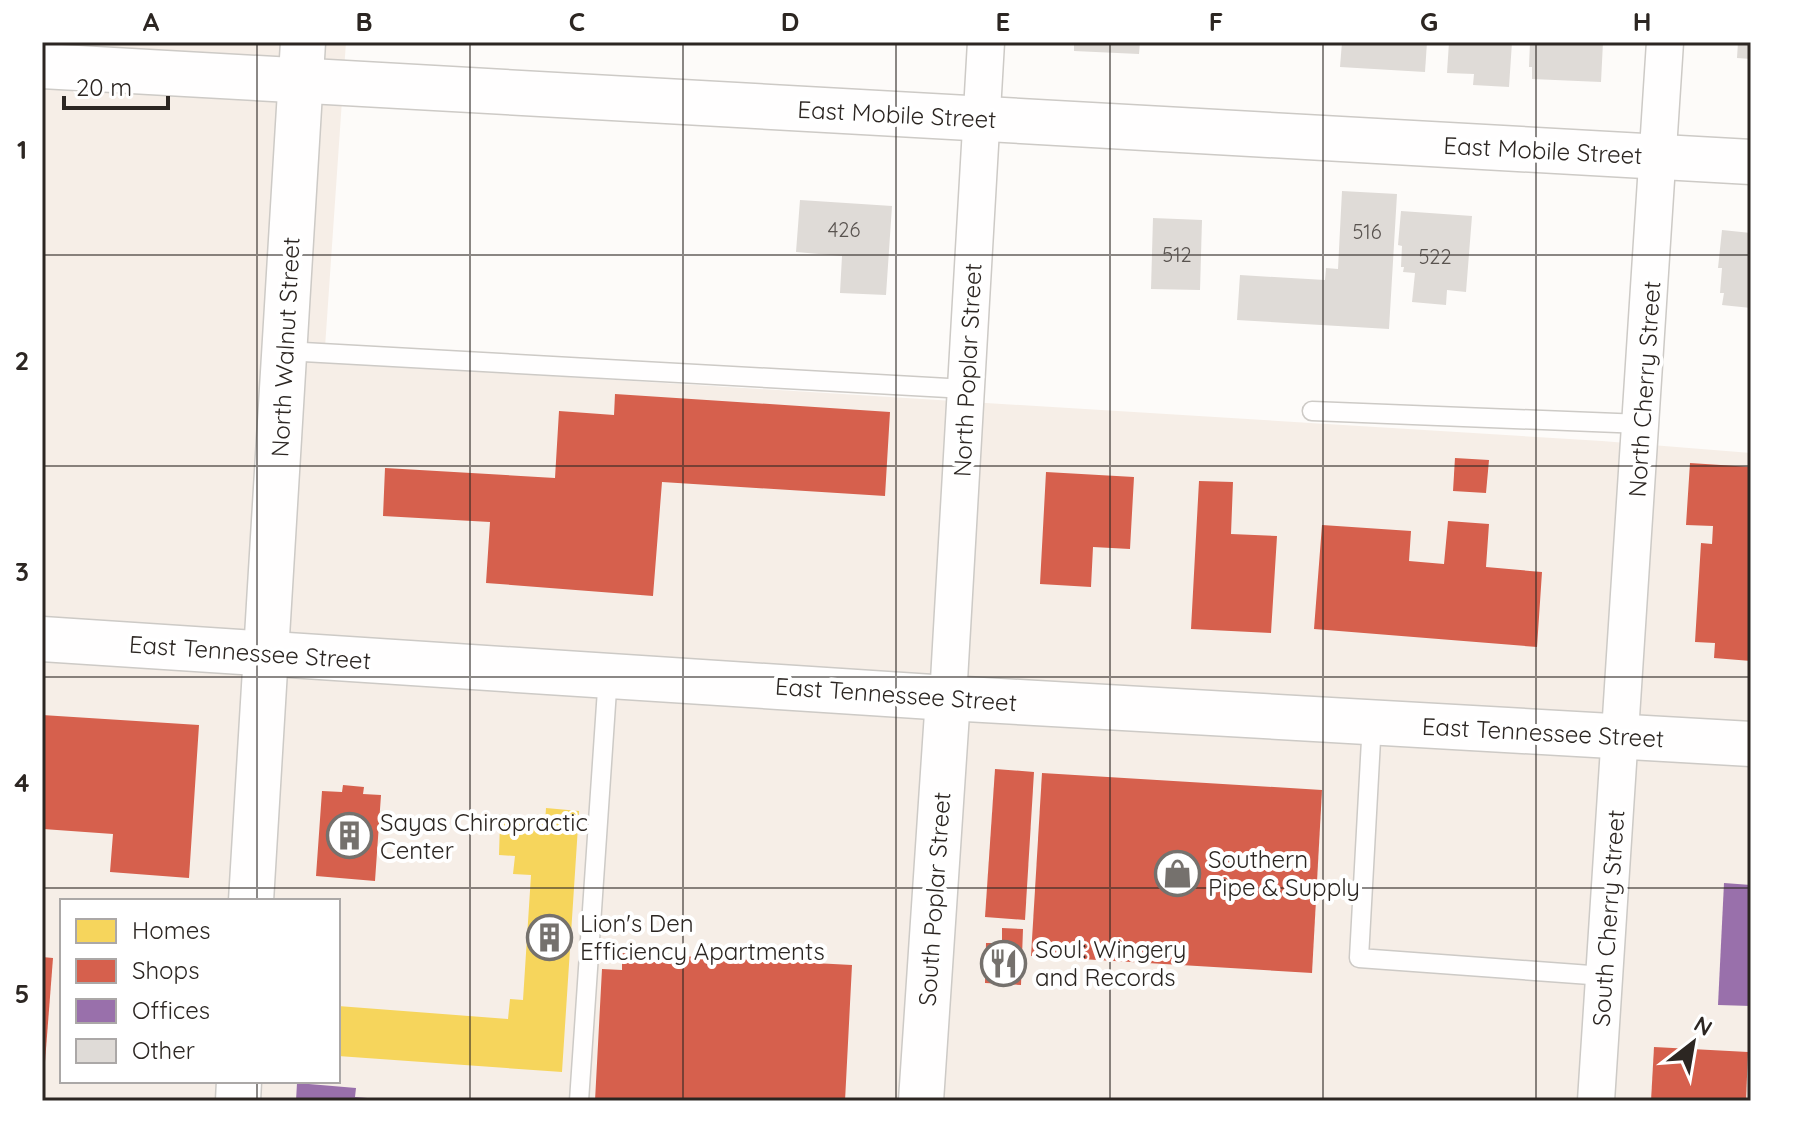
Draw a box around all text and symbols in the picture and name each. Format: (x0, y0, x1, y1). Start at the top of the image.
text: A (143, 5, 160, 38)
text: B (355, 5, 373, 38)
text: C (569, 5, 585, 38)
text: D (781, 5, 799, 38)
text: E (996, 5, 1010, 38)
text: F (1209, 5, 1223, 38)
text: G (1420, 5, 1438, 38)
text: H (1633, 5, 1651, 38)
scale bar (64, 60, 168, 110)
text: 20 m (76, 72, 132, 102)
street label: East Mobile Street (797, 94, 997, 134)
street label: East Mobile Street (1443, 130, 1643, 170)
text: 1 (17, 133, 27, 166)
house number: 426 (828, 217, 860, 242)
house number: 516 (1352, 219, 1382, 244)
street label: North Walnut Street (264, 236, 306, 458)
house number: 512 (1162, 242, 1192, 267)
house number: 522 (1418, 244, 1452, 269)
street label: North Poplar Street (946, 262, 988, 478)
street label: North Cherry Street (1621, 280, 1667, 498)
text: 2 (15, 344, 29, 377)
text: 3 (15, 555, 29, 588)
street label: East Tennessee Street (128, 629, 372, 675)
street label: East Tennessee Street (774, 671, 1018, 717)
street label: East Tennessee Street (1421, 711, 1665, 753)
text: 4 (14, 766, 30, 799)
street label: South Poplar Street (912, 791, 956, 1007)
place label: Sayas Chiropractic Center (380, 807, 588, 865)
street label: South Cherry Street (1585, 809, 1631, 1027)
building icon: Sayas Chiropractic Center (325, 812, 373, 860)
place label: Southern Pipe & Supply (1208, 844, 1360, 902)
shop icon: Southern Pipe & Supply (1153, 849, 1201, 897)
legend (60, 899, 340, 1083)
place label: Lion's Den Efficiency Apartments (580, 908, 825, 966)
building icon: Lion's Den Efficiency Apartments (525, 913, 573, 961)
text: Homes (132, 915, 210, 945)
place label: Soul: Wingery and Records (1035, 934, 1186, 992)
restaurant icon: Soul: Wingery and Records (980, 939, 1028, 987)
text: Shops (132, 955, 199, 985)
text: 5 (15, 977, 29, 1010)
text: Offices (132, 995, 210, 1025)
north arrow (1653, 1003, 1733, 1083)
text: N (1689, 1010, 1717, 1042)
text: Other (132, 1035, 195, 1065)

